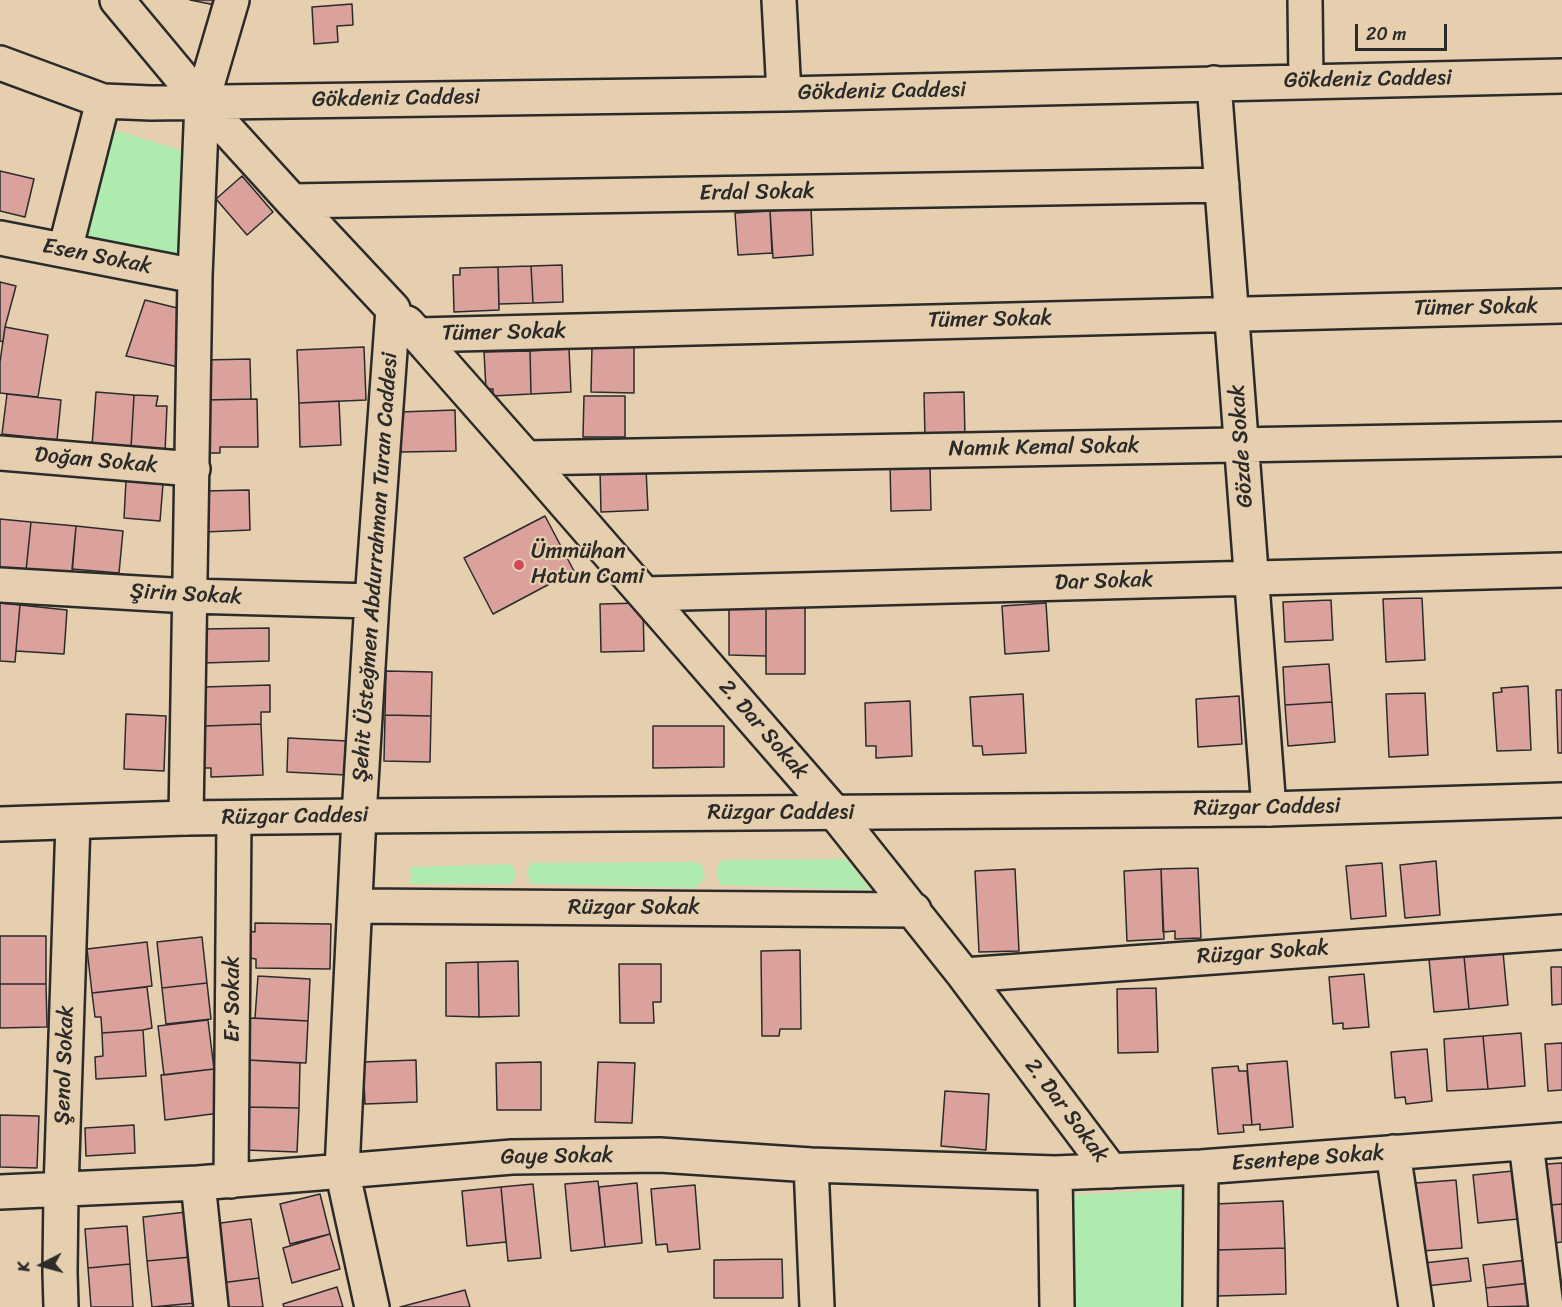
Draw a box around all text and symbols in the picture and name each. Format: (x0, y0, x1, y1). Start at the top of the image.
scale bar (1358, 12, 1450, 50)
text: 20 m (1366, 18, 1406, 50)
street label: Gökdeniz Caddesi (1284, 65, 1452, 95)
street label: Gökdeniz Caddesi (798, 77, 966, 107)
street label: Gökdeniz Caddesi (312, 84, 480, 114)
street label: Erdal Sokak (699, 179, 815, 207)
street label: Esen Sokak (40, 233, 154, 281)
street label: Tümer Sokak (1414, 294, 1538, 322)
street label: Tümer Sokak (928, 306, 1052, 334)
street label: Tümer Sokak (442, 319, 566, 347)
street label: Şehit Üsteğmen Abdurrahman Turan Caddesi (348, 351, 404, 783)
street label: Gözde Sokak (1225, 384, 1259, 508)
street label: Namık Kemal Sokak (948, 433, 1140, 463)
street label: Doğan Sokak (33, 442, 159, 480)
place label: Ümmühan Hatun Cami (531, 539, 644, 590)
marker: Ümmühan Hatun Cami (512, 558, 526, 572)
street label: Dar Sokak (1054, 567, 1154, 597)
street label: Şirin Sokak (129, 579, 243, 611)
street label: 2. Dar Sokak (713, 675, 813, 785)
street label: Rüzgar Caddesi (1193, 794, 1341, 822)
street label: Rüzgar Caddesi (708, 800, 854, 826)
street label: Rüzgar Caddesi (221, 803, 369, 831)
street label: Rüzgar Sokak (568, 895, 700, 921)
street label: Rüzgar Sokak (1196, 935, 1330, 971)
street label: Er Sokak (220, 956, 246, 1042)
street label: Şenol Sokak (50, 1005, 80, 1125)
street label: 2. Dar Sokak (1018, 1054, 1114, 1168)
street label: Esentepe Sokak (1231, 1140, 1385, 1178)
street label: Gaye Sokak (500, 1143, 614, 1171)
north arrow (12, 1235, 72, 1295)
text: K (9, 1261, 39, 1273)

